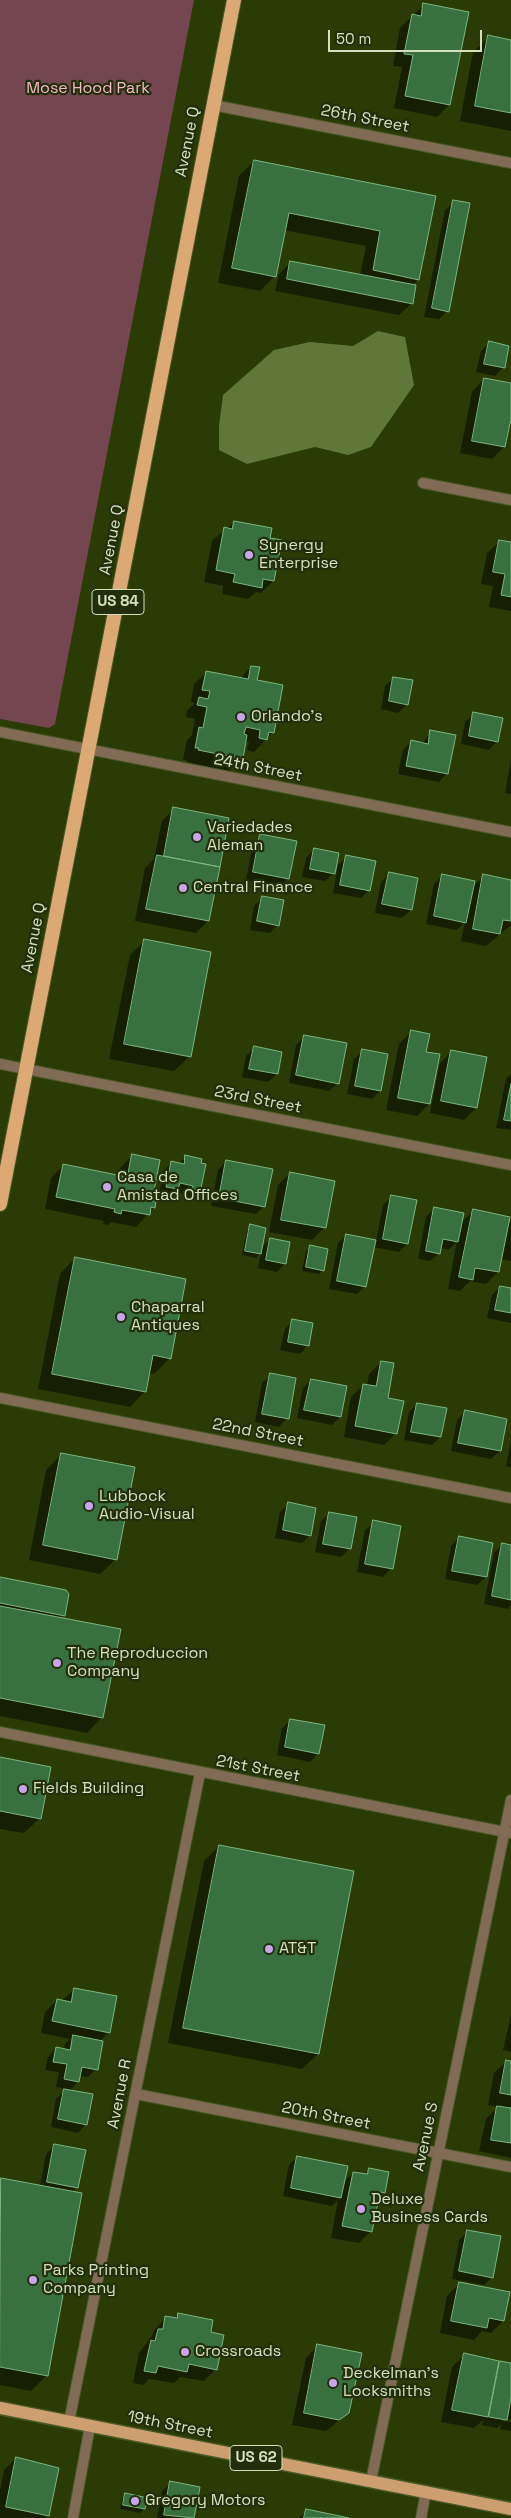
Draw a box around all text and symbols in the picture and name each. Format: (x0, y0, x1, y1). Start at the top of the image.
scale bar (331, 20, 485, 52)
text: 50 m (336, 29, 371, 48)
park label: Mose Hood Park (26, 79, 150, 99)
street label: 26th Street (319, 101, 411, 137)
street label: Avenue Q (172, 105, 204, 179)
street label: Avenue Q (96, 503, 128, 577)
place label: Synergy Enterprise (259, 536, 338, 574)
marker: Synergy Enterprise (243, 549, 255, 561)
road number: US 84 (92, 590, 144, 614)
place label: Orlando's (251, 707, 323, 727)
marker: Orlando's (235, 711, 247, 723)
street label: 24th Street (212, 750, 304, 786)
place label: Variedades Aleman (207, 818, 292, 856)
marker: Variedades Aleman (191, 831, 203, 843)
place label: Central Finance (193, 878, 313, 898)
marker: Central Finance (177, 882, 189, 894)
street label: Avenue Q (18, 901, 50, 975)
street label: 23rd Street (213, 1082, 303, 1118)
place label: Casa de Amistad Offices (117, 1168, 238, 1206)
marker: Casa de Amistad Offices (101, 1181, 113, 1193)
place label: Chaparral Antiques (131, 1298, 205, 1336)
marker: Chaparral Antiques (115, 1311, 127, 1323)
street label: 22nd Street (211, 1415, 305, 1451)
place label: Lubbock Audio-Visual (99, 1487, 195, 1525)
marker: Lubbock Audio-Visual (83, 1500, 95, 1512)
place label: The Reproduccion Company (67, 1644, 208, 1682)
marker: The Reproduccion Company (51, 1657, 63, 1669)
street label: 21st Street (214, 1751, 302, 1787)
place label: Fields Building (33, 1779, 144, 1799)
marker: Fields Building (17, 1783, 29, 1795)
place label: AT&T (279, 1939, 316, 1959)
marker: AT&T (263, 1943, 275, 1955)
street label: Avenue R (104, 2057, 136, 2131)
street label: 20th Street (280, 2098, 372, 2134)
street label: Avenue S (409, 2101, 443, 2173)
place label: Deluxe Business Cards (371, 2190, 488, 2228)
marker: Deluxe Business Cards (355, 2203, 367, 2215)
place label: Parks Printing Company (43, 2261, 149, 2299)
marker: Parks Printing Company (27, 2274, 39, 2286)
place label: Crossroads (195, 2342, 281, 2362)
marker: Crossroads (179, 2346, 191, 2358)
place label: Deckelman's Locksmiths (343, 2364, 439, 2402)
marker: Deckelman's Locksmiths (327, 2377, 339, 2389)
street label: 19th Street (126, 2407, 214, 2443)
road number: US 62 (230, 2446, 282, 2470)
place label: Gregory Motors (145, 2491, 266, 2511)
marker: Gregory Motors (129, 2495, 141, 2507)

